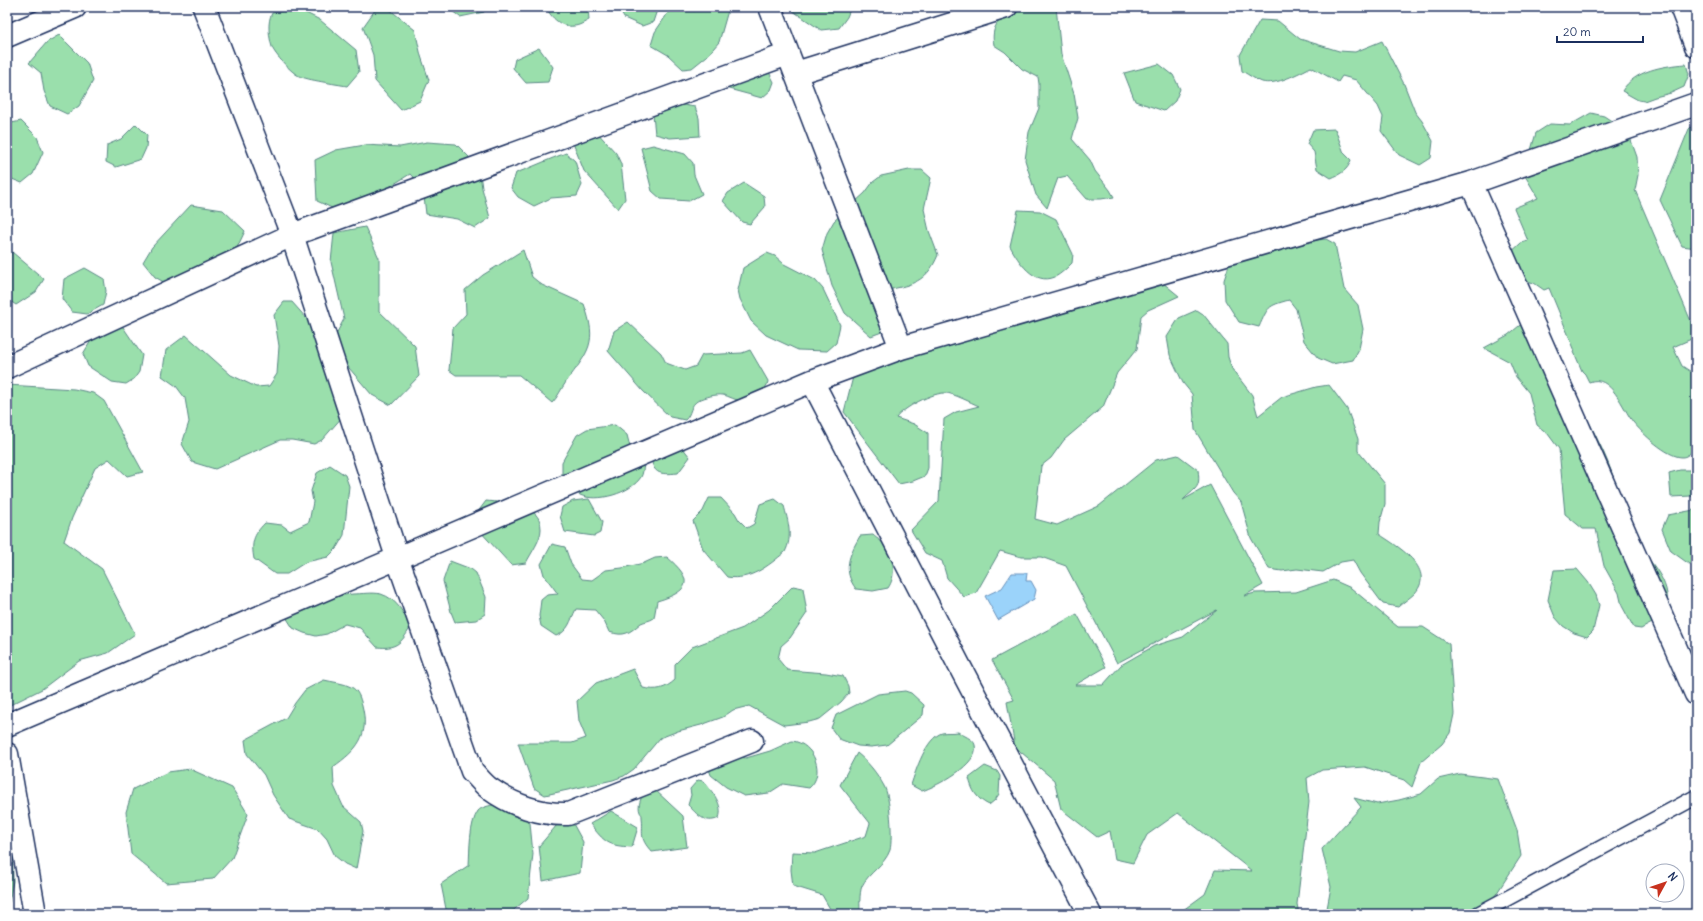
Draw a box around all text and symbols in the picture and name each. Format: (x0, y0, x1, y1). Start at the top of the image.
scale bar (1557, 18, 1643, 44)
text: 20 m (1563, 24, 1591, 39)
north arrow (1645, 863, 1685, 903)
text: N (1665, 869, 1680, 884)

